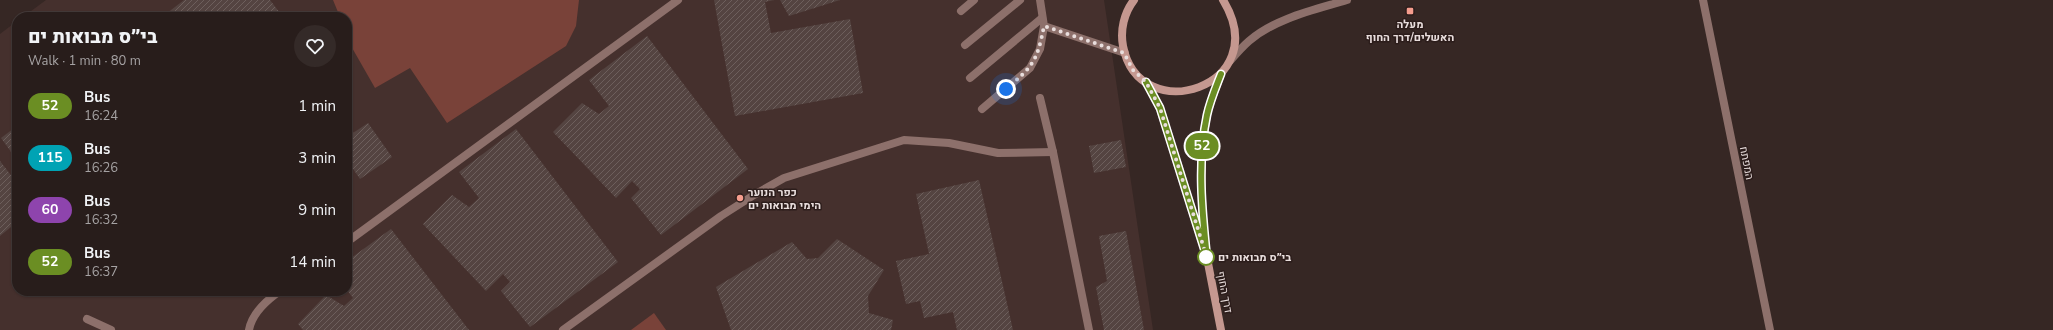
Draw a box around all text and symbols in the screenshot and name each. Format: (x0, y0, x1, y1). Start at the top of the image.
marker: מעלה האשלים/דרך החוף (1405, 6, 1415, 16)
place label: מעלה האשלים/דרך החוף (1366, 17, 1454, 45)
text: בי״ס מבואות ים (28, 24, 157, 50)
button: heart (294, 25, 336, 67)
text: Walk · 1 min · 80 m (28, 52, 141, 70)
your location (996, 79, 1016, 99)
text: Bus (84, 87, 110, 107)
text: 52 (42, 96, 58, 115)
text: 1 min (298, 96, 336, 116)
text: 16:24 (84, 107, 118, 125)
line badge: 52 (1184, 133, 1220, 159)
text: 52 (1194, 136, 1210, 155)
text: Bus (84, 139, 110, 159)
street label: המפתח (1736, 145, 1757, 181)
text: 115 (37, 148, 63, 167)
text: 3 min (298, 148, 336, 168)
text: 16:26 (84, 159, 118, 177)
place label: כפר הנוער הימי מבואות ים (748, 185, 821, 213)
text: Bus (84, 191, 110, 211)
marker: כפר הנוער הימי מבואות ים (735, 193, 745, 203)
text: 60 (42, 200, 58, 219)
text: 9 min (298, 200, 336, 220)
text: 16:32 (84, 211, 118, 229)
text: Bus (84, 243, 110, 263)
marker: בי״ס מבואות ים (1197, 248, 1215, 266)
place label: בי״ס מבואות ים (1218, 250, 1291, 265)
text: 52 (42, 252, 58, 271)
text: 14 min (289, 252, 336, 272)
text: 16:37 (84, 263, 118, 281)
street label: דרך החוף (1213, 270, 1236, 315)

